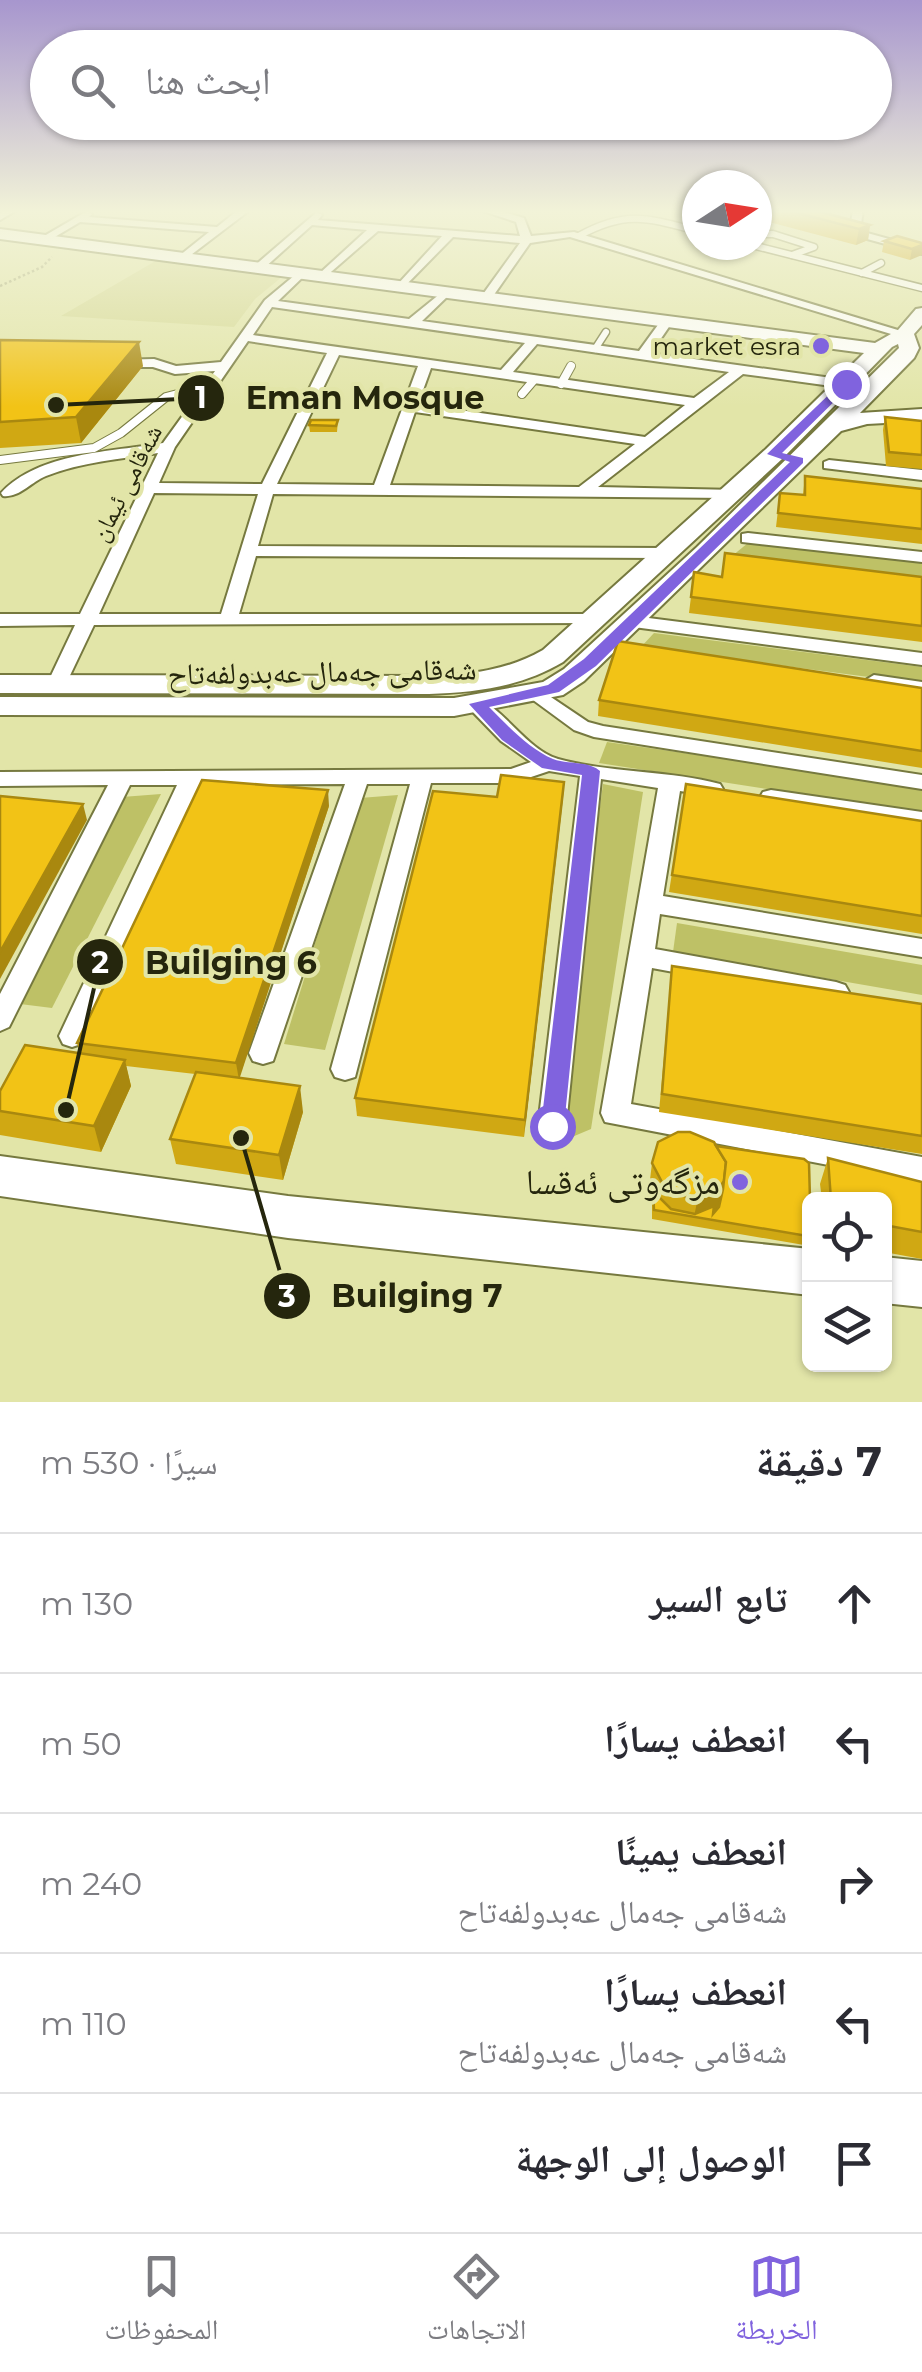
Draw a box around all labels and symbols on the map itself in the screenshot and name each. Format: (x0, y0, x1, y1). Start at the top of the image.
north arrow (682, 170, 772, 260)
place label: market esra (653, 331, 801, 361)
marker: market esra (810, 335, 832, 357)
route end (824, 362, 870, 408)
callout: Eman Mosque (176, 367, 505, 429)
text: Eman Mosque (246, 378, 484, 417)
text: 1 (195, 379, 207, 416)
street label: شەقامی ئیمان (84, 420, 169, 547)
street label: شەقامی جەمال عەبدولفەتاح (167, 650, 477, 694)
callout: Builging 6 (75, 931, 337, 993)
text: Builging 6 (145, 943, 317, 982)
text: 2 (91, 944, 109, 981)
route start (530, 1104, 576, 1150)
place label: مزگەوتی ئەقسا (526, 1160, 720, 1203)
marker: مزگەوتی ئەقسا (729, 1171, 751, 1193)
callout: Builging 7 (262, 1265, 523, 1327)
text: Builging 7 (331, 1276, 503, 1315)
text: 3 (277, 1278, 296, 1315)

